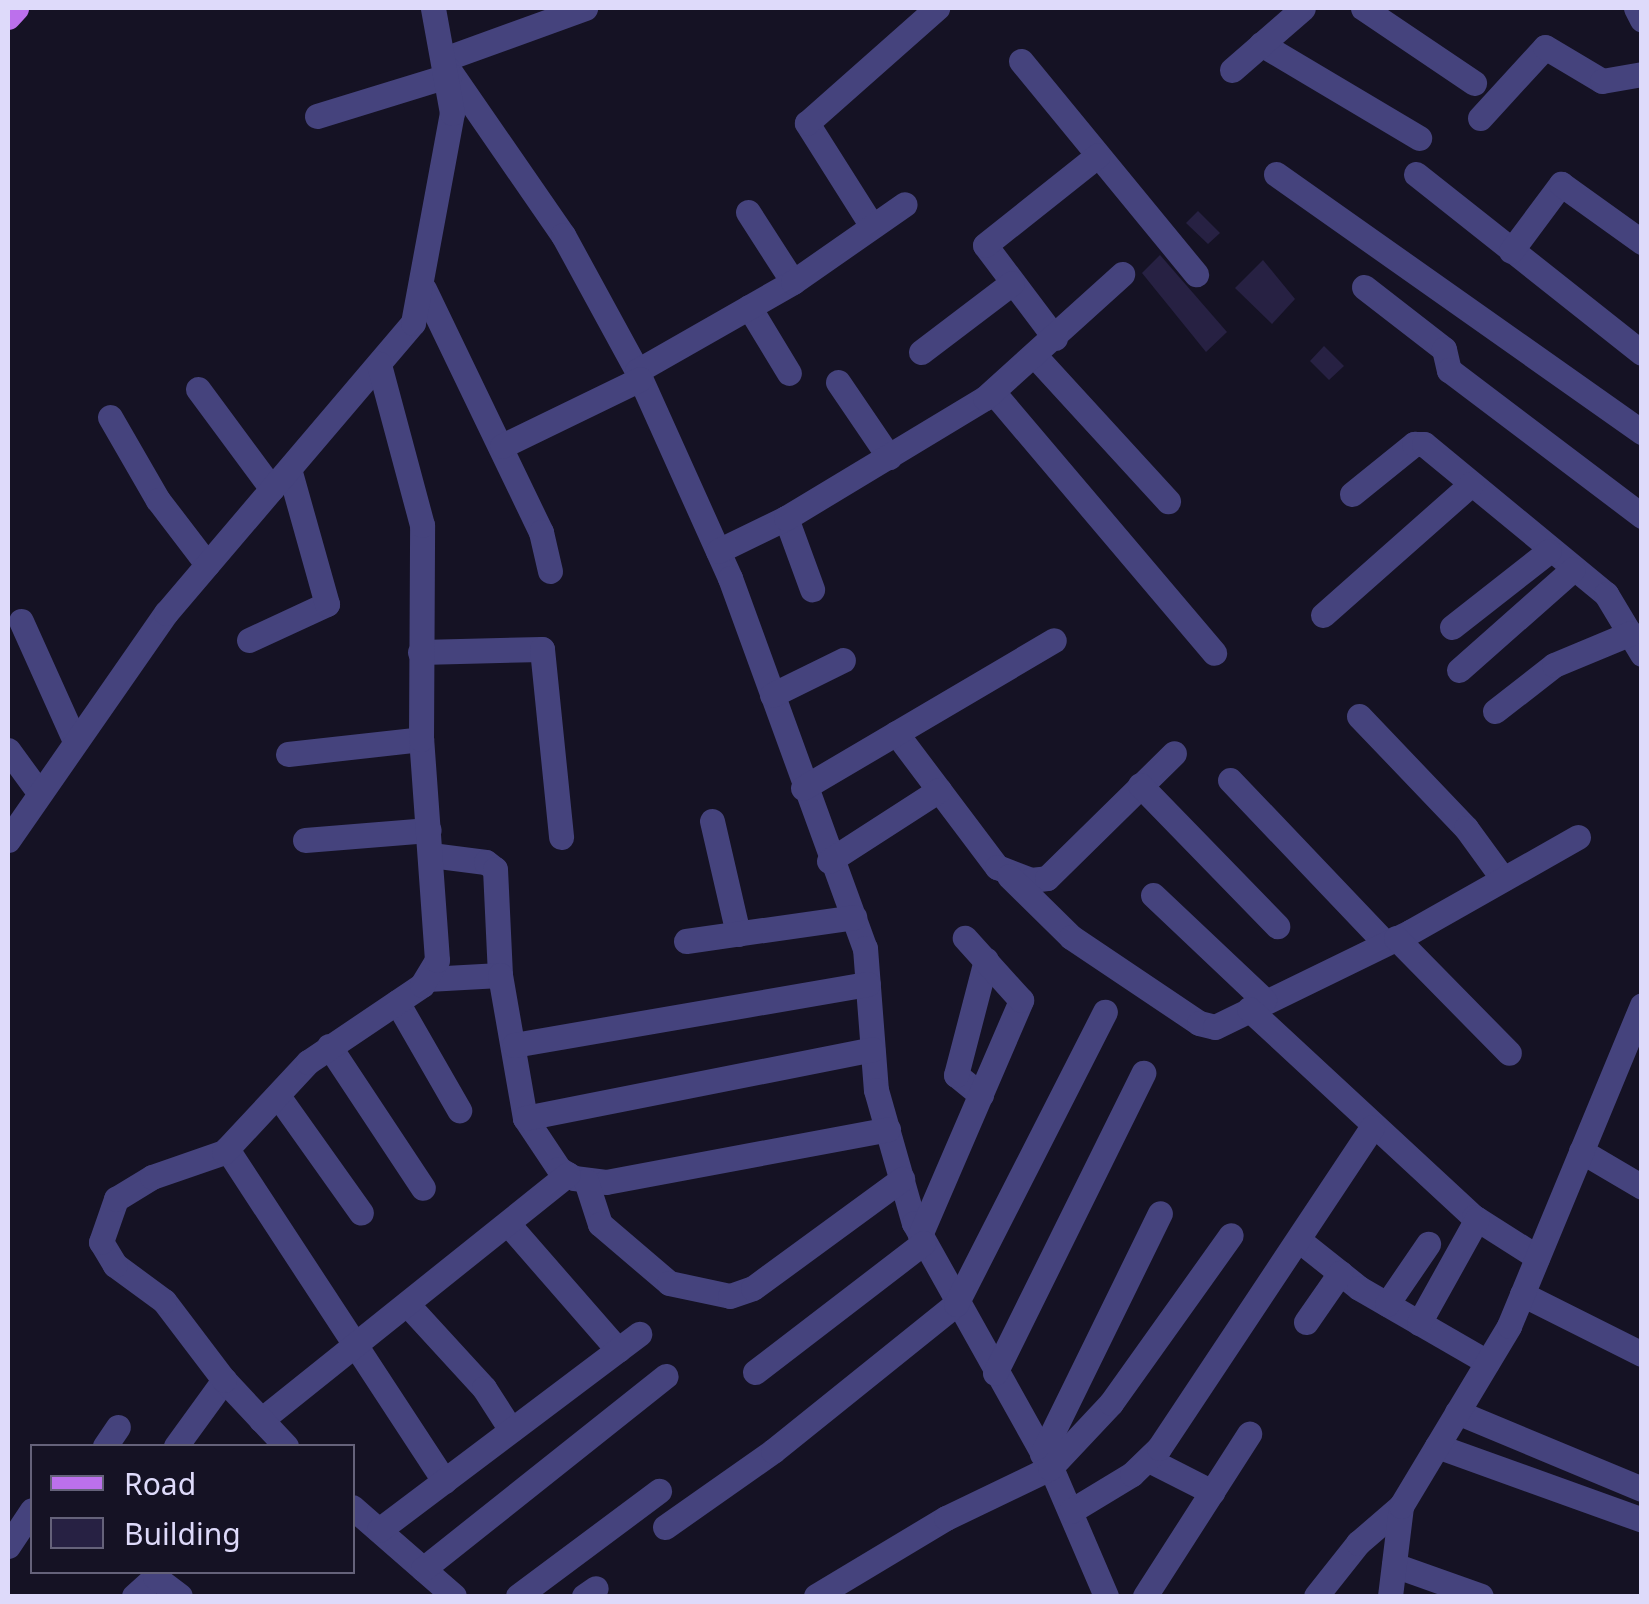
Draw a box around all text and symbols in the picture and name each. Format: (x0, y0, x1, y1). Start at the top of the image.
legend (30, 1444, 355, 1574)
text: Road (124, 1463, 196, 1504)
text: Building (124, 1513, 241, 1554)

